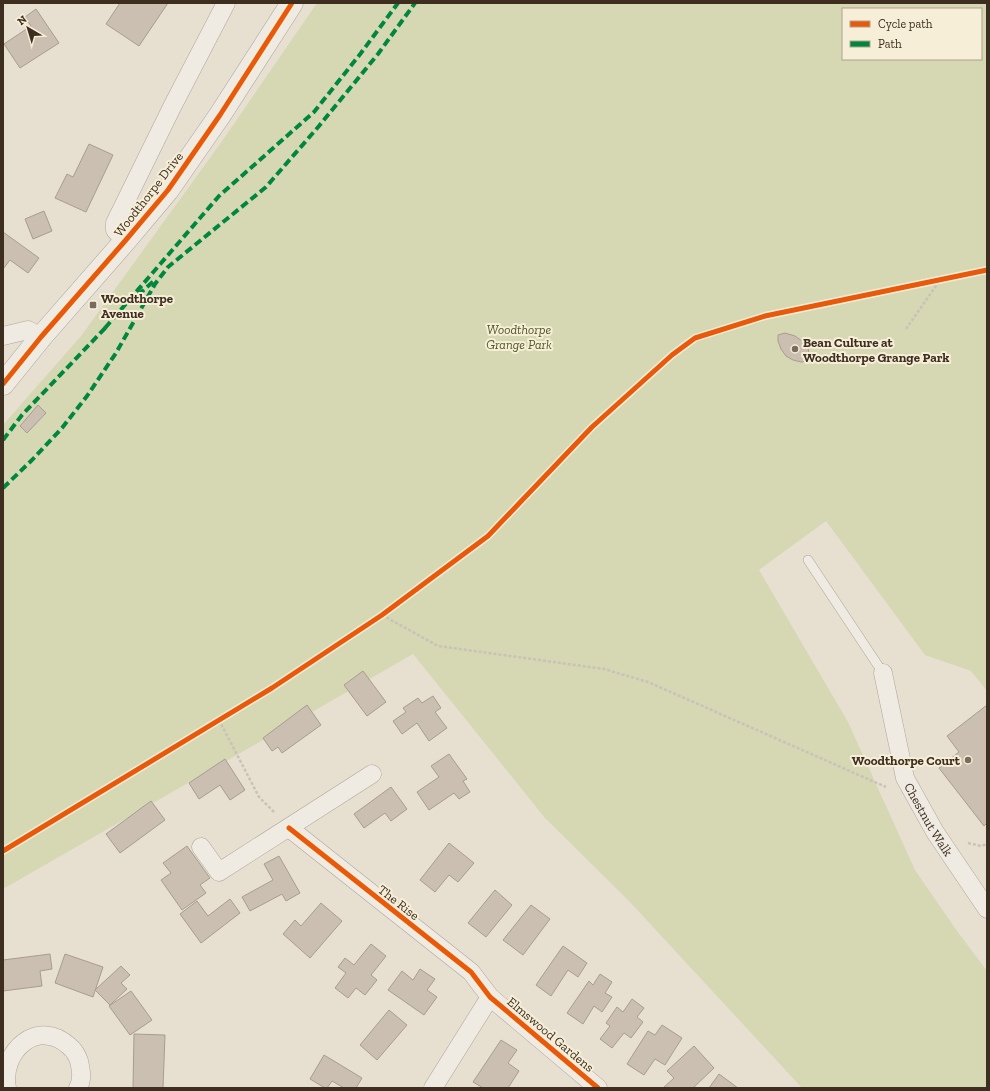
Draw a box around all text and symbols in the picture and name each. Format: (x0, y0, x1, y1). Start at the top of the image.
north arrow (8, 8, 48, 48)
legend (842, 8, 982, 60)
text: N (15, 12, 30, 28)
text: Cycle path (878, 17, 933, 31)
text: Path (878, 37, 902, 51)
street label: Woodthorpe Drive (111, 149, 186, 240)
place label: Woodthorpe Avenue (101, 291, 174, 321)
marker: Woodthorpe Avenue (88, 300, 98, 310)
park label: Woodthorpe Grange Park (486, 322, 552, 352)
place label: Bean Culture at Woodthorpe Grange Park (803, 335, 950, 365)
marker: Bean Culture at Woodthorpe Grange Park (790, 344, 800, 354)
place label: Woodthorpe Court (852, 753, 961, 768)
marker: Woodthorpe Court (963, 755, 973, 765)
street label: Chestnut Walk (901, 780, 956, 859)
street label: The Rise (375, 882, 422, 923)
street label: Elmswood Gardens (504, 994, 597, 1075)

